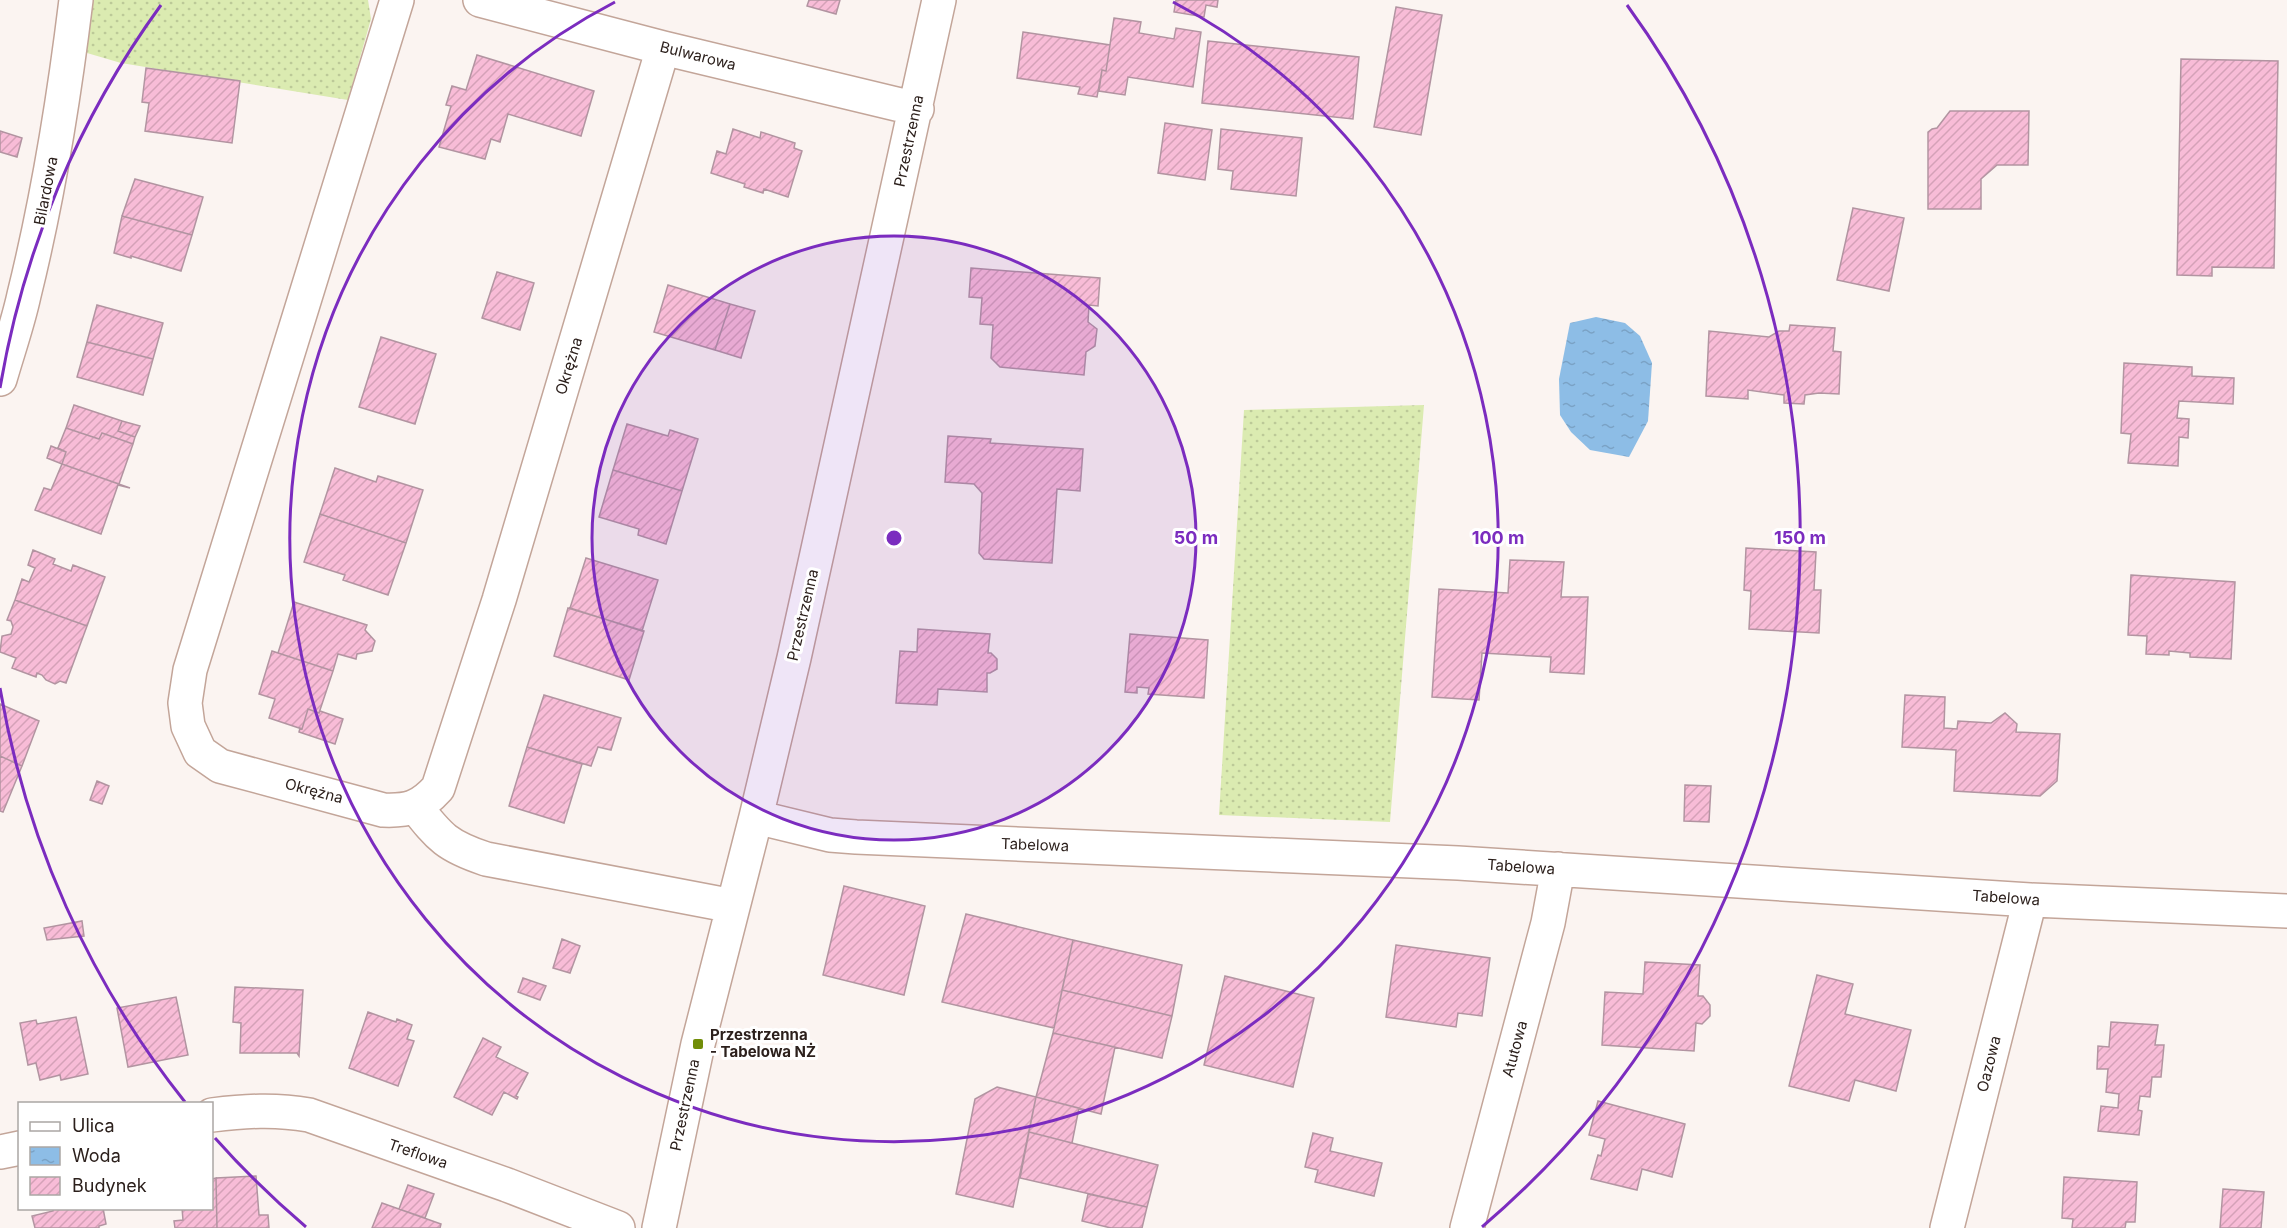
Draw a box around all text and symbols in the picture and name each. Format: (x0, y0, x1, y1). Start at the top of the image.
street label: Bulwarowa (658, 37, 738, 74)
street label: Przestrzenna (890, 93, 928, 189)
street label: Bilardowa (30, 155, 61, 227)
street label: Okrężna (551, 335, 586, 397)
text: 50 m (1174, 527, 1218, 548)
text: 100 m (1472, 527, 1524, 548)
text: 150 m (1774, 527, 1826, 548)
centre of rings (884, 528, 904, 548)
street label: Przestrzenna (783, 567, 822, 663)
street label: Okrężna (283, 774, 345, 807)
street label: Tabelowa (1001, 834, 1069, 855)
street label: Tabelowa (1486, 855, 1556, 878)
street label: Tabelowa (1971, 886, 2041, 909)
street label: Atutowa (1498, 1018, 1531, 1079)
place label: Przestrzenna - Tabelowa NŻ (710, 1025, 816, 1061)
street label: Oazowa (1972, 1034, 2005, 1094)
marker: Przestrzenna - Tabelowa NŻ (691, 1037, 705, 1051)
street label: Przestrzenna (666, 1057, 704, 1153)
legend (18, 1102, 213, 1210)
text: Ulica (72, 1115, 115, 1136)
street label: Treflowa (386, 1135, 450, 1173)
text: Woda (72, 1145, 121, 1166)
text: Budynek (72, 1175, 147, 1196)

